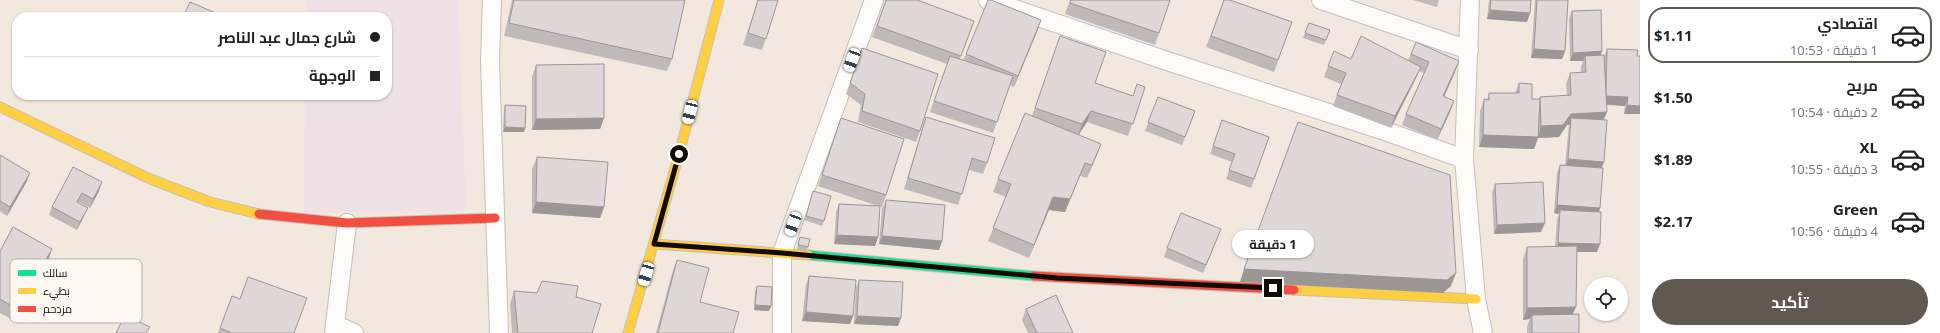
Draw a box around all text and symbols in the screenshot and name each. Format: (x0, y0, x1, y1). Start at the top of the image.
text: اقتصادي (1818, 13, 1878, 33)
icon: car (1890, 17, 1926, 53)
text: $1.11 (1654, 25, 1693, 45)
text: شارع جمال عبد الناصر (218, 27, 356, 47)
text: 1 دقيقة · 10:53 (1790, 41, 1878, 59)
car (842, 47, 862, 73)
text: الوجهة (309, 65, 356, 85)
text: مريح (1846, 75, 1878, 95)
icon: car (1890, 79, 1926, 115)
text: $1.50 (1654, 87, 1693, 107)
car (681, 99, 699, 125)
text: 2 دقيقة · 10:54 (1790, 103, 1878, 121)
text: XL (1860, 137, 1878, 157)
icon: car (1890, 141, 1926, 177)
route start (670, 145, 688, 163)
text: $1.89 (1654, 149, 1693, 169)
text: 3 دقيقة · 10:55 (1790, 160, 1878, 178)
text: Green (1833, 199, 1878, 219)
icon: car (1890, 203, 1926, 239)
car (783, 211, 803, 237)
text: $2.17 (1654, 211, 1693, 231)
text: 4 دقيقة · 10:56 (1790, 222, 1878, 240)
callout: 1 دقيقة (1232, 230, 1314, 258)
text: 1 دقيقة (1249, 235, 1297, 253)
legend (10, 259, 142, 323)
car (637, 261, 655, 287)
text: سالك (43, 265, 67, 280)
map controls (1584, 277, 1628, 321)
button: locate (1584, 277, 1628, 321)
route end (1264, 279, 1282, 297)
button: تأكيد (1652, 279, 1928, 325)
text: بطيء (43, 283, 70, 300)
text: مزدحم (43, 301, 72, 317)

